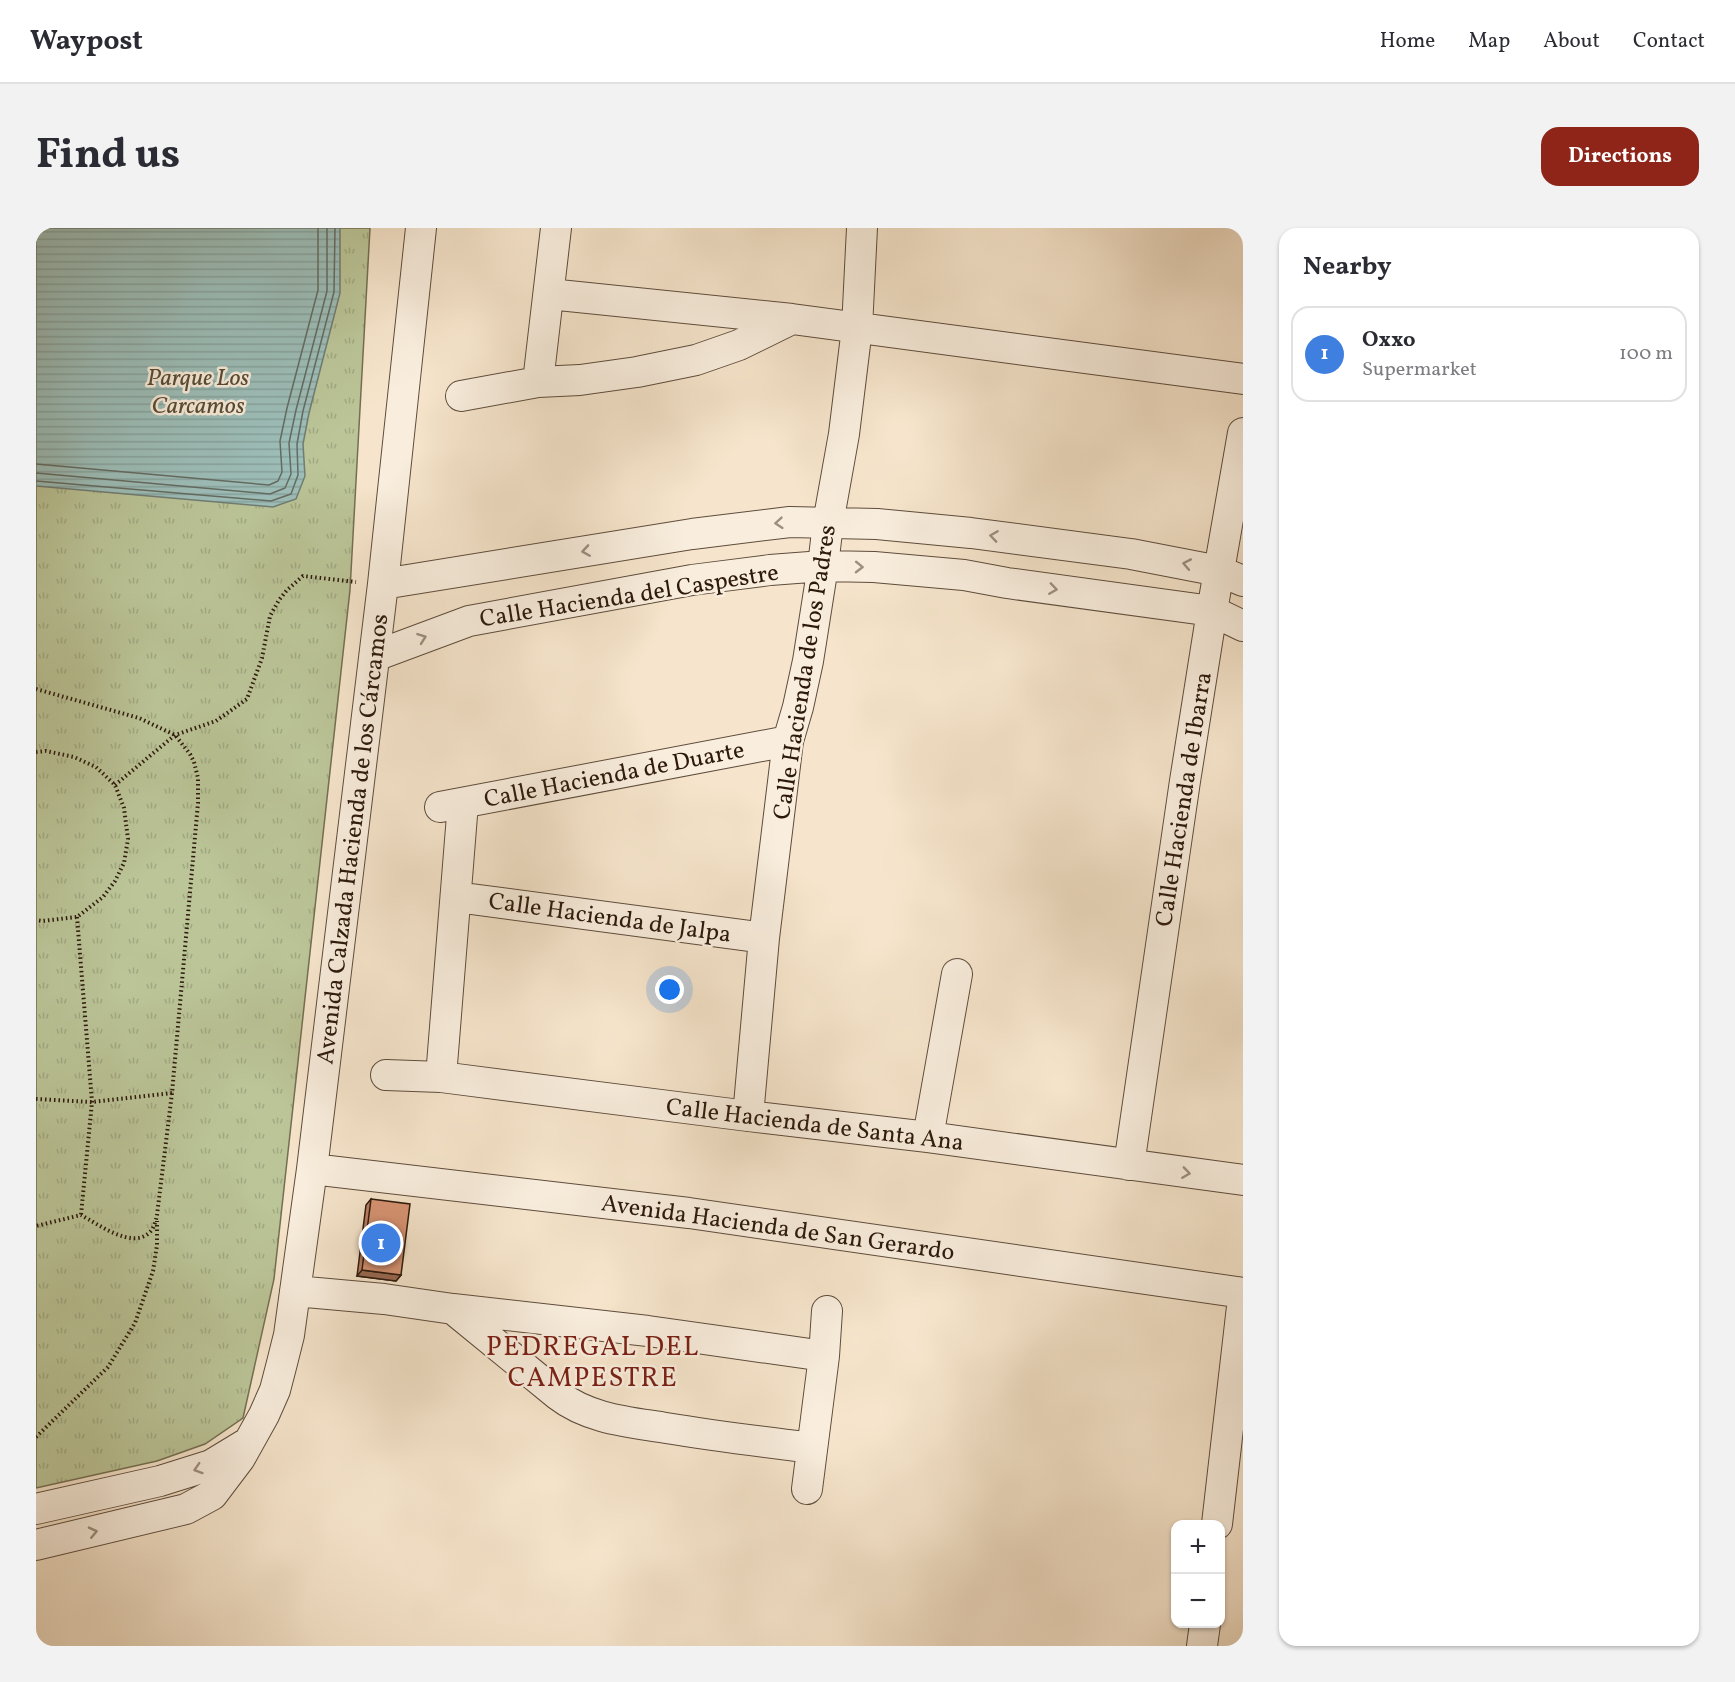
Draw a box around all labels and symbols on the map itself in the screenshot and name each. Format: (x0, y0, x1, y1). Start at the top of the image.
park label: Parque Los Carcamos (147, 362, 249, 424)
one-way arrow (775, 516, 784, 529)
street label: Calle Hacienda de los Padres (766, 522, 846, 822)
one-way arrow (990, 531, 999, 543)
one-way arrow (582, 545, 591, 557)
street label: Calle Hacienda del Caspestre (477, 557, 781, 637)
one-way arrow (1183, 558, 1193, 571)
one-way arrow (855, 561, 864, 573)
one-way arrow (1048, 583, 1057, 595)
street label: Avenida Calzada Hacienda de los Cárcamos (309, 612, 398, 1066)
one-way arrow (416, 633, 427, 645)
street label: Calle Hacienda de Ibarra (1148, 669, 1222, 929)
street label: Calle Hacienda de Duarte (481, 734, 747, 818)
street label: Calle Hacienda de Jalpa (486, 885, 733, 953)
your location (655, 975, 684, 1004)
street label: Calle Hacienda de Santa Ana (664, 1091, 966, 1161)
one-way arrow (1182, 1166, 1191, 1178)
street label: Avenida Hacienda de San Gerardo (599, 1187, 957, 1271)
pin: 1 (362, 1220, 400, 1266)
district label: PEDREGAL DEL CAMPESTRE (486, 1329, 700, 1398)
one-way arrow (193, 1462, 204, 1475)
one-way arrow (88, 1526, 98, 1539)

